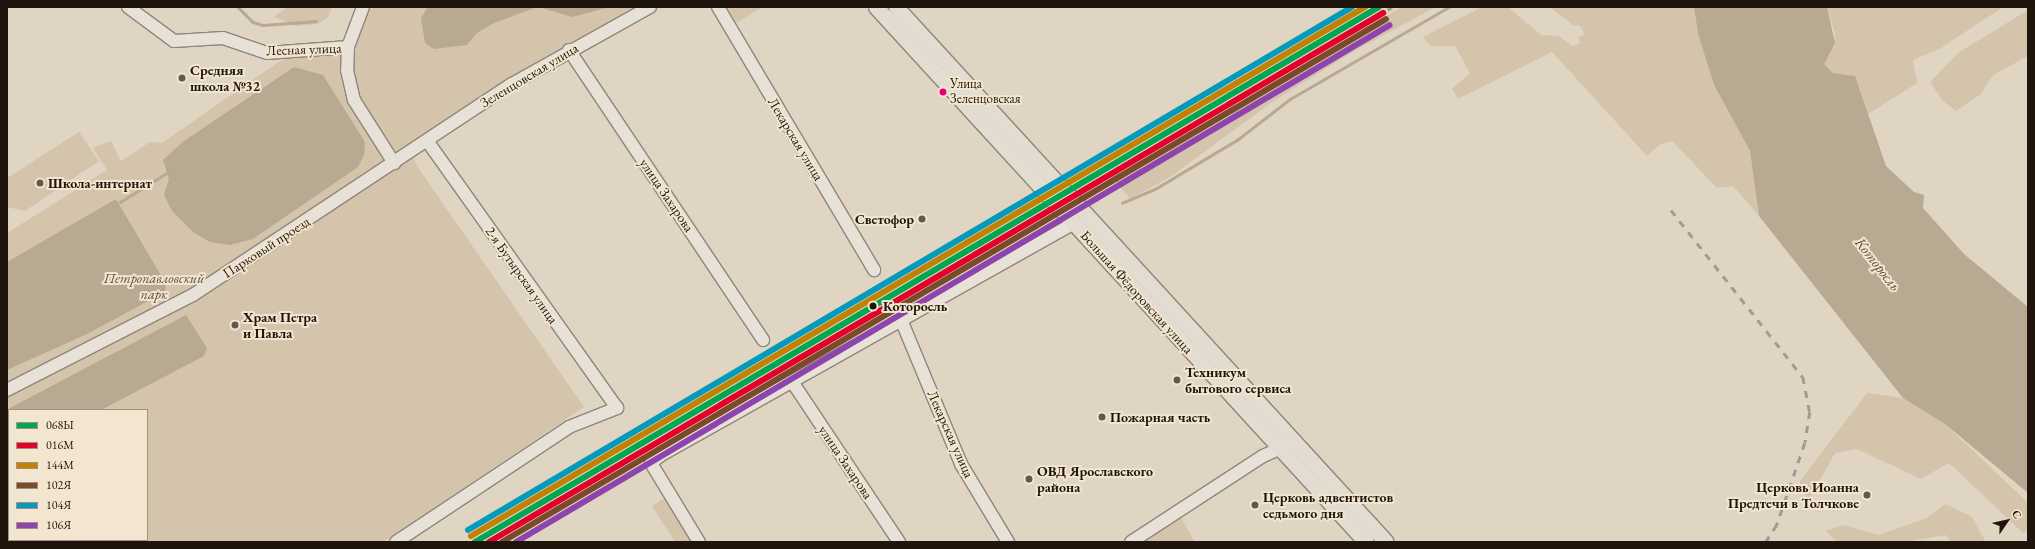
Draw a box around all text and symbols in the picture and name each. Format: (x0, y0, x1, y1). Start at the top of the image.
street label: Лесная улица (266, 39, 342, 59)
street label: Зеленцовская улица (477, 39, 581, 111)
place label: Средняя школа №32 (190, 62, 260, 94)
marker: Средняя школа №32 (177, 73, 187, 83)
place label: Улица Зеленцовская (950, 77, 1021, 108)
marker: Улица Зеленцовская (938, 87, 948, 97)
street label: Лекарская улица (765, 94, 827, 184)
street label: улица Захарова (636, 155, 698, 235)
place label: Школа-интернат (48, 175, 152, 191)
marker: Школа-интернат (35, 178, 45, 188)
place label: Светофор (855, 211, 914, 227)
street label: Парковый проезд (219, 213, 313, 281)
marker: Светофор (917, 214, 927, 224)
street label: 2-я Бутырская улица (482, 223, 562, 327)
street label: Большая Фёдоровская улица (1077, 227, 1197, 357)
water label: Которосль (1851, 234, 1905, 294)
park label: Петропавловский парк (104, 270, 204, 302)
place label: Которосль (883, 298, 947, 314)
marker: Которосль (866, 299, 880, 313)
place label: Храм Петра и Павла (243, 309, 317, 342)
marker: Храм Петра и Павла (230, 320, 240, 330)
place label: Техникум бытового сервиса (1185, 364, 1291, 396)
marker: Техникум бытового сервиса (1172, 375, 1182, 385)
street label: Лекарская улица (924, 388, 978, 480)
legend (8, 409, 148, 541)
place label: Пожарная часть (1110, 409, 1210, 425)
marker: Пожарная часть (1097, 412, 1107, 422)
text: 068Ы (46, 417, 74, 433)
street label: улица Захарова (815, 422, 877, 502)
text: 016М (46, 437, 74, 453)
text: 144М (46, 457, 74, 473)
place label: ОВД Ярославского района (1037, 463, 1153, 496)
marker: ОВД Ярославского района (1024, 474, 1034, 484)
text: 102Я (46, 477, 71, 493)
place label: Церковь Иоанна Предтечи в Толчкове (1728, 479, 1859, 512)
place label: Церковь адвентистов седьмого дня (1263, 489, 1393, 522)
marker: Церковь Иоанна Предтечи в Толчкове (1862, 490, 1872, 500)
text: 104Я (46, 497, 71, 513)
marker: Церковь адвентистов седьмого дня (1250, 500, 1260, 510)
north arrow (1987, 501, 2027, 541)
text: С (2009, 507, 2025, 521)
text: 106Я (46, 517, 71, 533)

